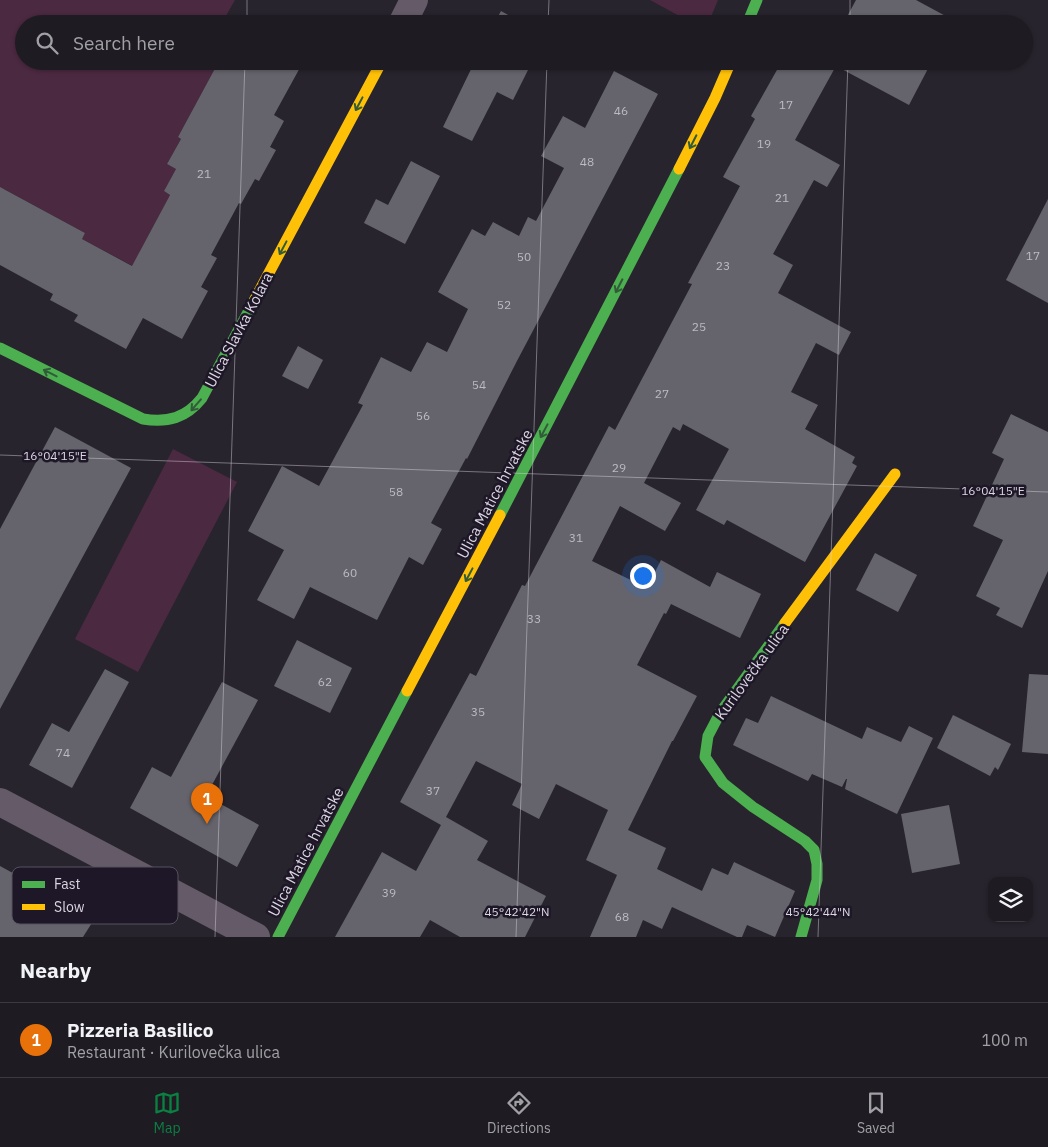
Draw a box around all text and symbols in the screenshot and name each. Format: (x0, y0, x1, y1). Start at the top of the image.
search box (15, 15, 1033, 70)
icon: search (33, 29, 61, 57)
text: Search here (73, 31, 175, 55)
one-way arrow (354, 97, 364, 112)
house number: 17 (779, 97, 793, 112)
house number: 46 (614, 103, 628, 118)
one-way arrow (688, 134, 697, 149)
house number: 19 (757, 136, 771, 151)
house number: 48 (580, 154, 594, 169)
house number: 21 (197, 166, 211, 181)
house number: 21 (775, 190, 789, 205)
one-way arrow (277, 240, 287, 254)
house number: 17 (1026, 248, 1040, 263)
house number: 50 (517, 249, 531, 264)
house number: 23 (716, 258, 730, 273)
street label: Ulica Slavka Kolara (200, 269, 277, 391)
one-way arrow (614, 279, 624, 294)
house number: 52 (497, 297, 511, 312)
house number: 25 (692, 319, 706, 334)
one-way arrow (43, 368, 58, 377)
house number: 54 (472, 377, 486, 392)
house number: 27 (655, 386, 669, 401)
one-way arrow (191, 399, 202, 412)
house number: 56 (416, 408, 430, 423)
one-way arrow (539, 423, 549, 438)
street label: Ulica Matice hrvatske (453, 426, 537, 562)
text: 16°04'15"E (23, 448, 87, 463)
house number: 29 (612, 460, 626, 475)
text: 16°04'15"E (961, 483, 1025, 498)
house number: 58 (389, 484, 403, 499)
house number: 31 (569, 530, 583, 545)
your location (630, 563, 656, 589)
house number: 60 (343, 565, 357, 580)
one-way arrow (464, 567, 473, 582)
house number: 33 (527, 611, 541, 626)
street label: Kurilovečka ulica (710, 620, 793, 723)
house number: 62 (318, 674, 332, 689)
house number: 35 (471, 704, 485, 719)
house number: 74 (56, 745, 70, 760)
pin: 1 (191, 783, 223, 824)
house number: 37 (426, 783, 440, 798)
street label: Ulica Matice hrvatske (264, 784, 348, 920)
legend (12, 867, 178, 924)
text: Fast (54, 875, 80, 893)
map controls (988, 877, 1033, 922)
button: layers (988, 877, 1033, 922)
house number: 39 (382, 885, 396, 900)
text: Slow (54, 898, 85, 916)
text: 45°42'42"N (484, 904, 550, 919)
text: 45°42'44"N (785, 904, 851, 919)
house number: 68 (615, 909, 629, 924)
text: Nearby (20, 956, 91, 984)
text: Pizzeria Basilico (67, 1018, 214, 1042)
text: 1 (31, 1030, 41, 1050)
text: 100 m (981, 1030, 1028, 1050)
text: Restaurant · Kurilovečka ulica (67, 1042, 280, 1062)
tab: Map (153, 1089, 181, 1137)
tab: Directions (487, 1089, 551, 1137)
tab: Saved (857, 1089, 895, 1137)

